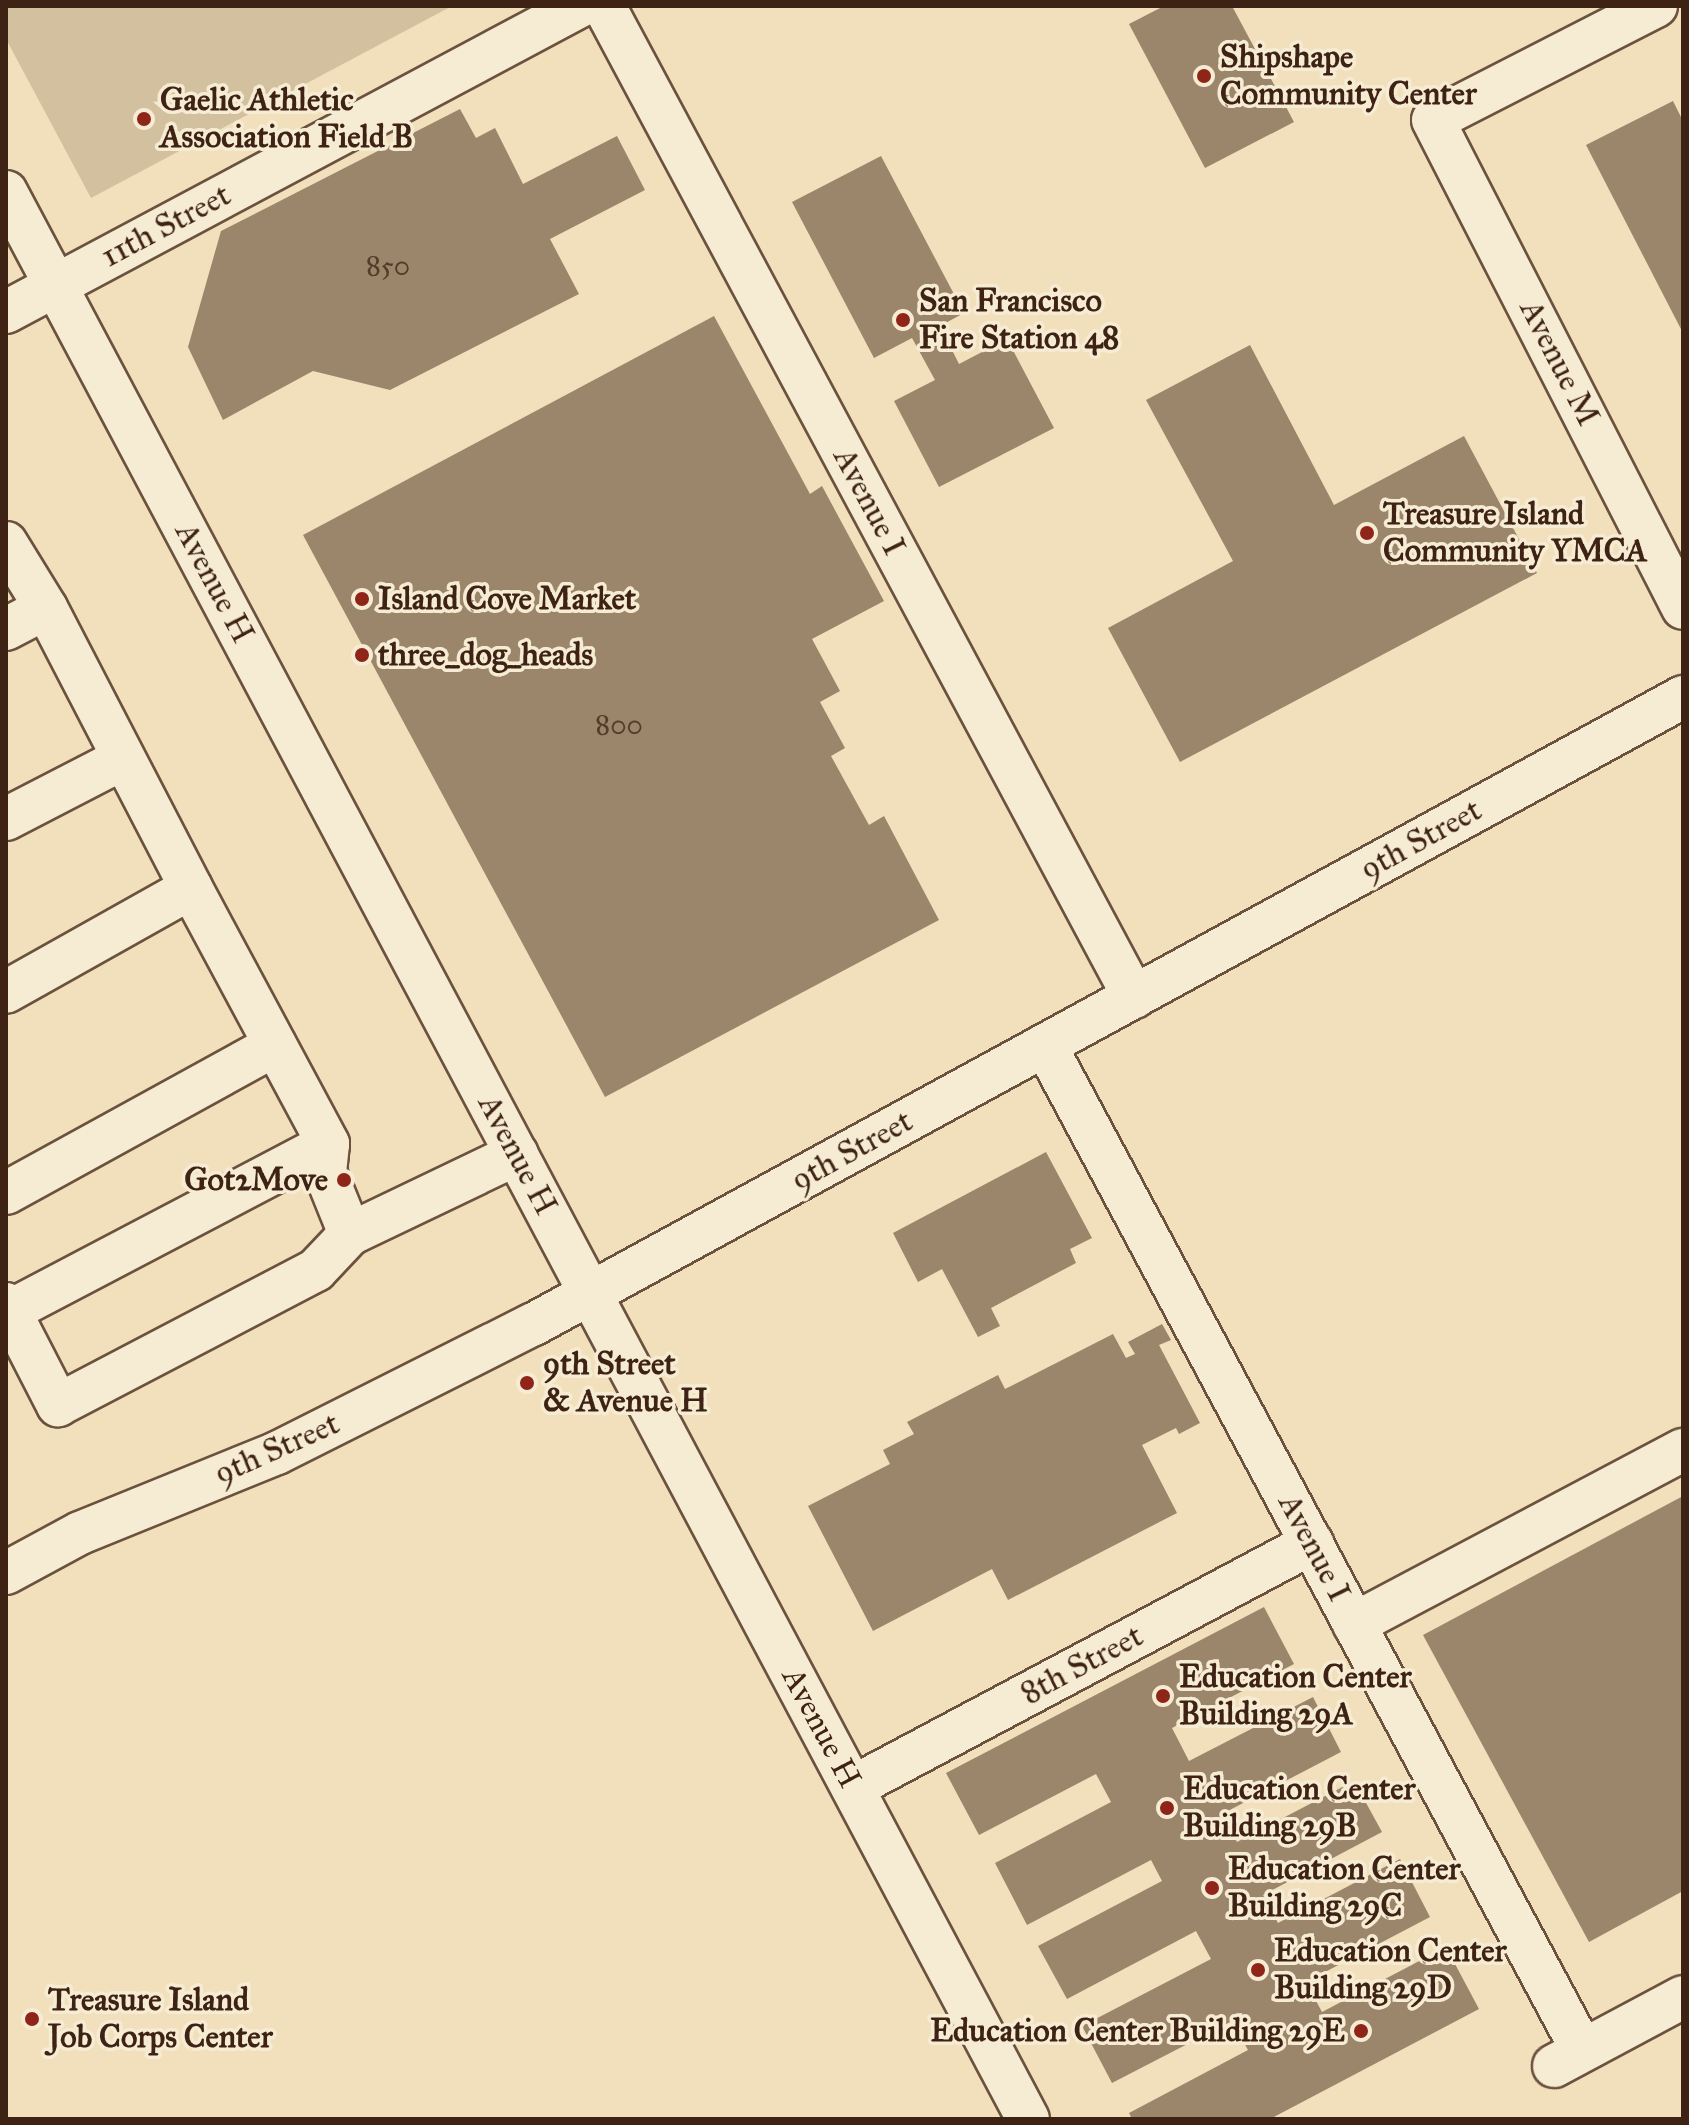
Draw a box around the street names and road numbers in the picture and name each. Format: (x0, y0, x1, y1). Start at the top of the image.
street label: 11th Street (95, 176, 237, 276)
street label: Avenue M (1511, 294, 1607, 432)
street label: Avenue I (825, 441, 913, 563)
street label: Avenue H (166, 516, 262, 650)
street label: 9th Street (1354, 791, 1488, 889)
street label: Avenue H (469, 1088, 565, 1222)
street label: 9th Street (785, 1102, 919, 1200)
street label: 9th Street (209, 1404, 345, 1494)
street label: Avenue I (1270, 1487, 1358, 1609)
street label: 8th Street (1014, 1617, 1150, 1713)
street label: Avenue H (773, 1661, 869, 1795)

